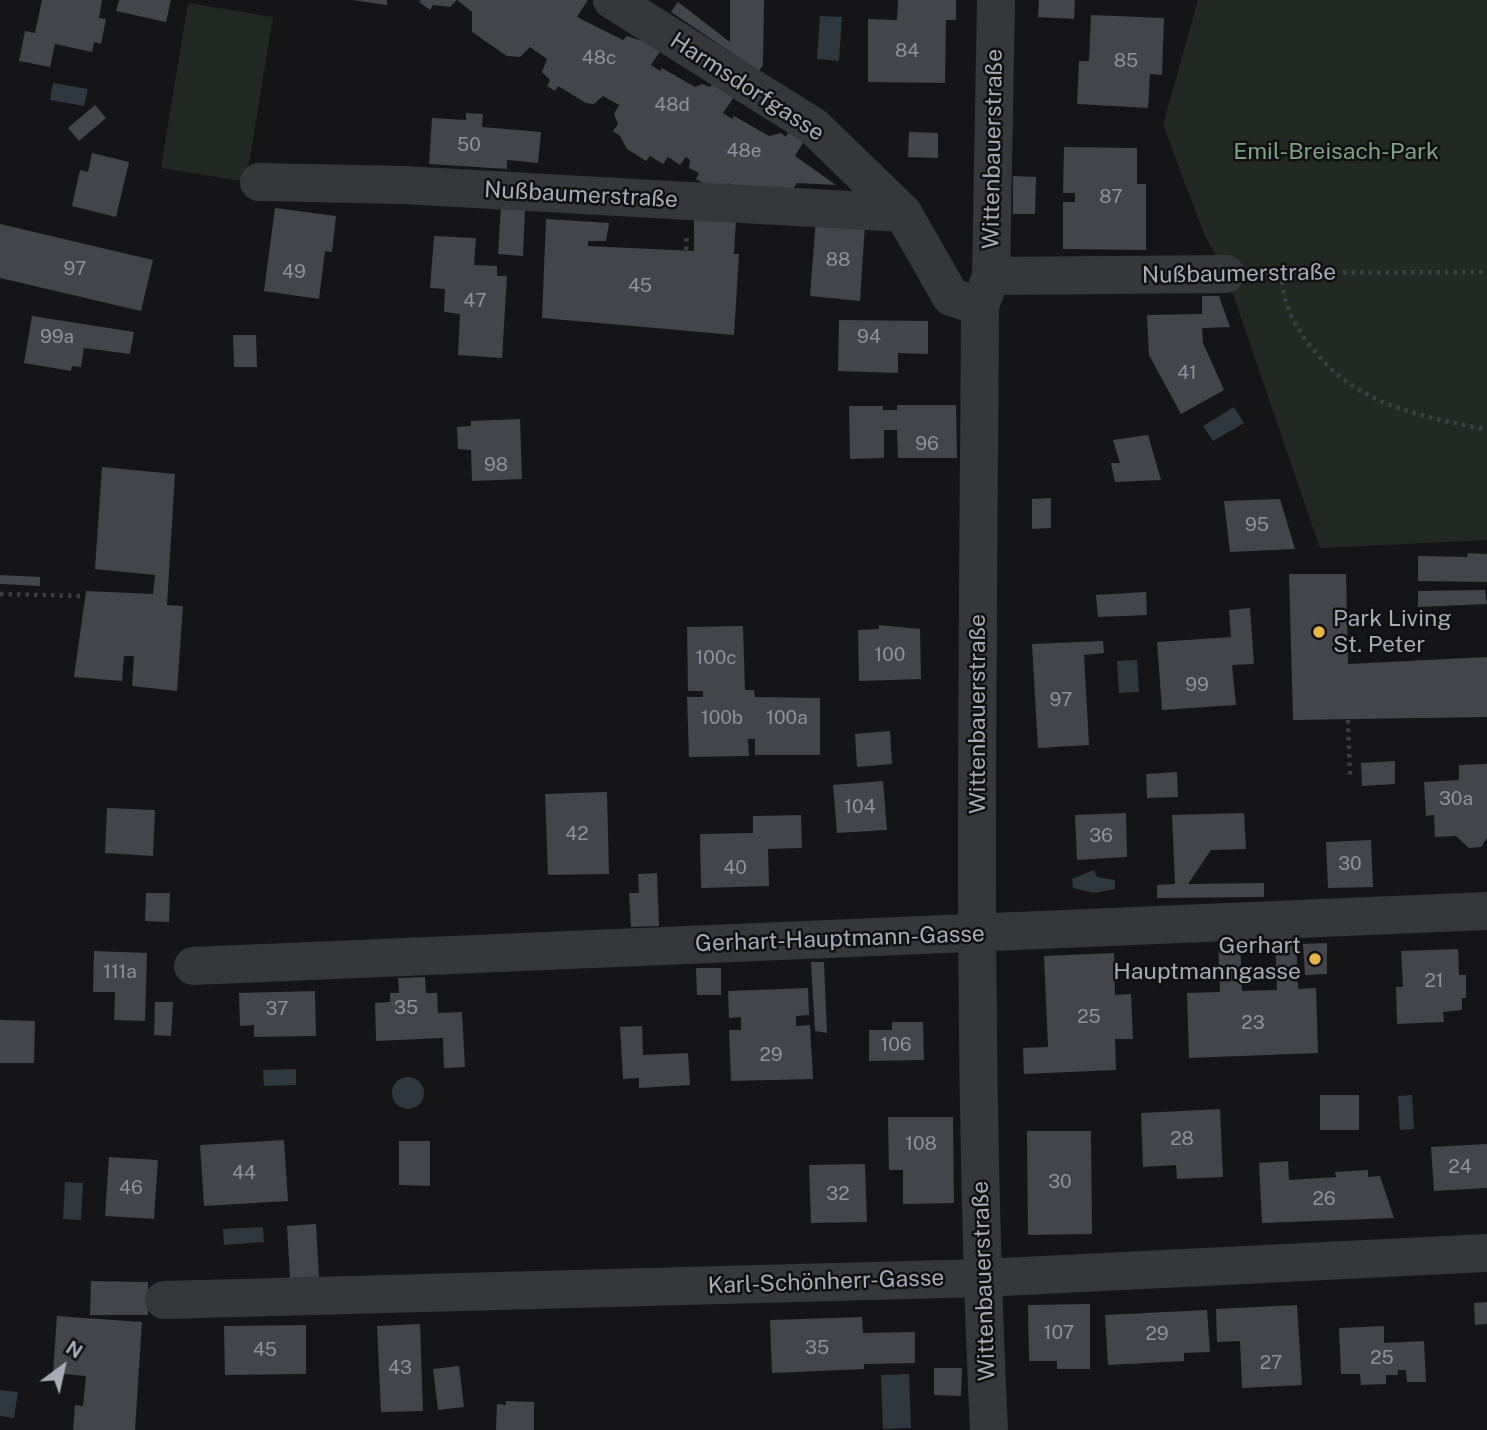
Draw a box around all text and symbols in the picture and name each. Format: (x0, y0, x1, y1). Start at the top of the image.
street label: Harmsdorfgasse (665, 27, 829, 147)
house number: 84 (895, 40, 919, 62)
house number: 48c (582, 47, 616, 69)
street label: Wittenbauerstraße (977, 49, 1009, 249)
house number: 85 (1114, 50, 1138, 72)
house number: 48d (654, 94, 690, 116)
house number: 50 (457, 134, 481, 156)
park label: Emil-Breisach-Park (1233, 138, 1439, 166)
house number: 48e (726, 140, 762, 162)
street label: Nußbaumerstraße (483, 176, 679, 214)
house number: 87 (1099, 186, 1123, 208)
house number: 88 (826, 249, 850, 271)
house number: 97 (64, 258, 86, 280)
street label: Nußbaumerstraße (1142, 259, 1336, 289)
house number: 49 (282, 261, 306, 283)
house number: 45 (628, 275, 652, 297)
house number: 47 (463, 290, 487, 312)
house number: 99a (40, 326, 74, 348)
house number: 94 (857, 326, 881, 348)
house number: 41 (1177, 362, 1197, 384)
house number: 96 (915, 433, 939, 455)
house number: 98 (484, 454, 508, 476)
house number: 95 (1245, 514, 1269, 536)
place label: Park Living St. Peter (1333, 605, 1452, 659)
street label: Wittenbauerstraße (964, 614, 992, 814)
marker: Park Living St. Peter (1311, 624, 1327, 640)
house number: 100 (875, 644, 905, 666)
house number: 100c (695, 647, 737, 669)
house number: 99 (1185, 674, 1209, 696)
house number: 97 (1050, 689, 1072, 711)
house number: 100b (701, 707, 743, 729)
house number: 100a (766, 707, 808, 729)
house number: 30a (1439, 788, 1473, 810)
house number: 104 (844, 796, 876, 818)
house number: 42 (565, 823, 589, 845)
house number: 36 (1089, 825, 1113, 847)
house number: 30 (1338, 853, 1362, 875)
house number: 40 (723, 857, 747, 879)
street label: Gerhart-Hauptmann-Gasse (695, 920, 985, 958)
place label: Gerhart Hauptmanngasse (1113, 932, 1301, 986)
marker: Gerhart Hauptmanngasse (1307, 951, 1323, 967)
house number: 111a (103, 961, 137, 983)
house number: 21 (1424, 970, 1444, 992)
house number: 35 (394, 997, 418, 1019)
house number: 37 (265, 998, 289, 1020)
house number: 25 (1077, 1006, 1101, 1028)
house number: 23 (1241, 1012, 1265, 1034)
house number: 106 (880, 1034, 912, 1056)
house number: 29 (759, 1044, 783, 1066)
house number: 28 (1170, 1128, 1194, 1150)
house number: 108 (905, 1133, 937, 1155)
house number: 24 (1448, 1156, 1472, 1178)
house number: 44 (232, 1162, 256, 1184)
house number: 30 (1048, 1171, 1072, 1193)
house number: 46 (119, 1177, 143, 1199)
street label: Wittenbauerstraße (967, 1180, 1001, 1382)
house number: 32 (826, 1183, 850, 1205)
house number: 26 (1312, 1188, 1336, 1210)
street label: Karl-Schönherr-Gasse (707, 1264, 945, 1300)
house number: 107 (1044, 1322, 1074, 1344)
house number: 29 (1145, 1323, 1169, 1345)
north arrow (28, 1332, 98, 1402)
text: N (62, 1336, 87, 1363)
house number: 35 (805, 1337, 829, 1359)
house number: 45 (253, 1339, 277, 1361)
house number: 25 (1370, 1347, 1394, 1369)
house number: 27 (1260, 1352, 1282, 1374)
house number: 43 (388, 1357, 412, 1379)

